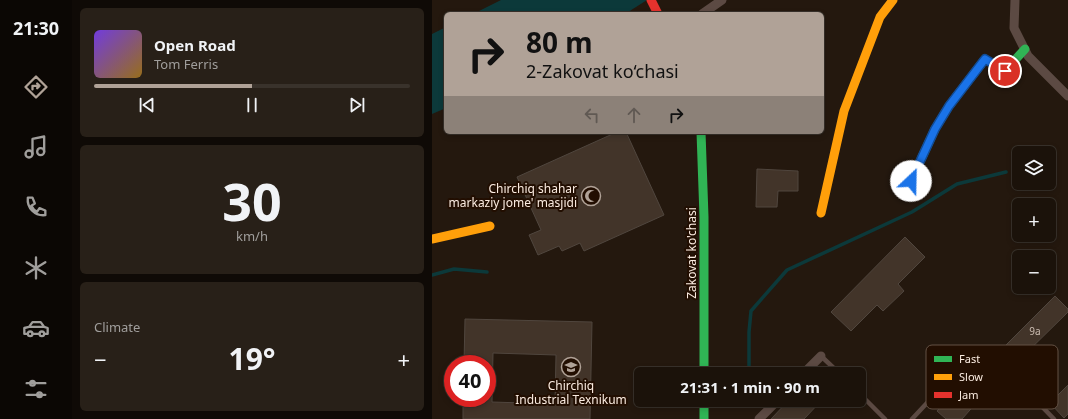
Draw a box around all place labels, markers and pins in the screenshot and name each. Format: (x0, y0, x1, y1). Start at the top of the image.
pin (988, 54, 1022, 88)
place label: Chirchiq shahar markaziy jome' masjidi (449, 180, 577, 211)
mosque icon: Chirchiq shahar markaziy jome' masjidi (580, 185, 602, 207)
school or university icon: Chirchiq Industrial Texnikum (560, 356, 582, 378)
place label: Chirchiq Industrial Texnikum (515, 377, 627, 408)

